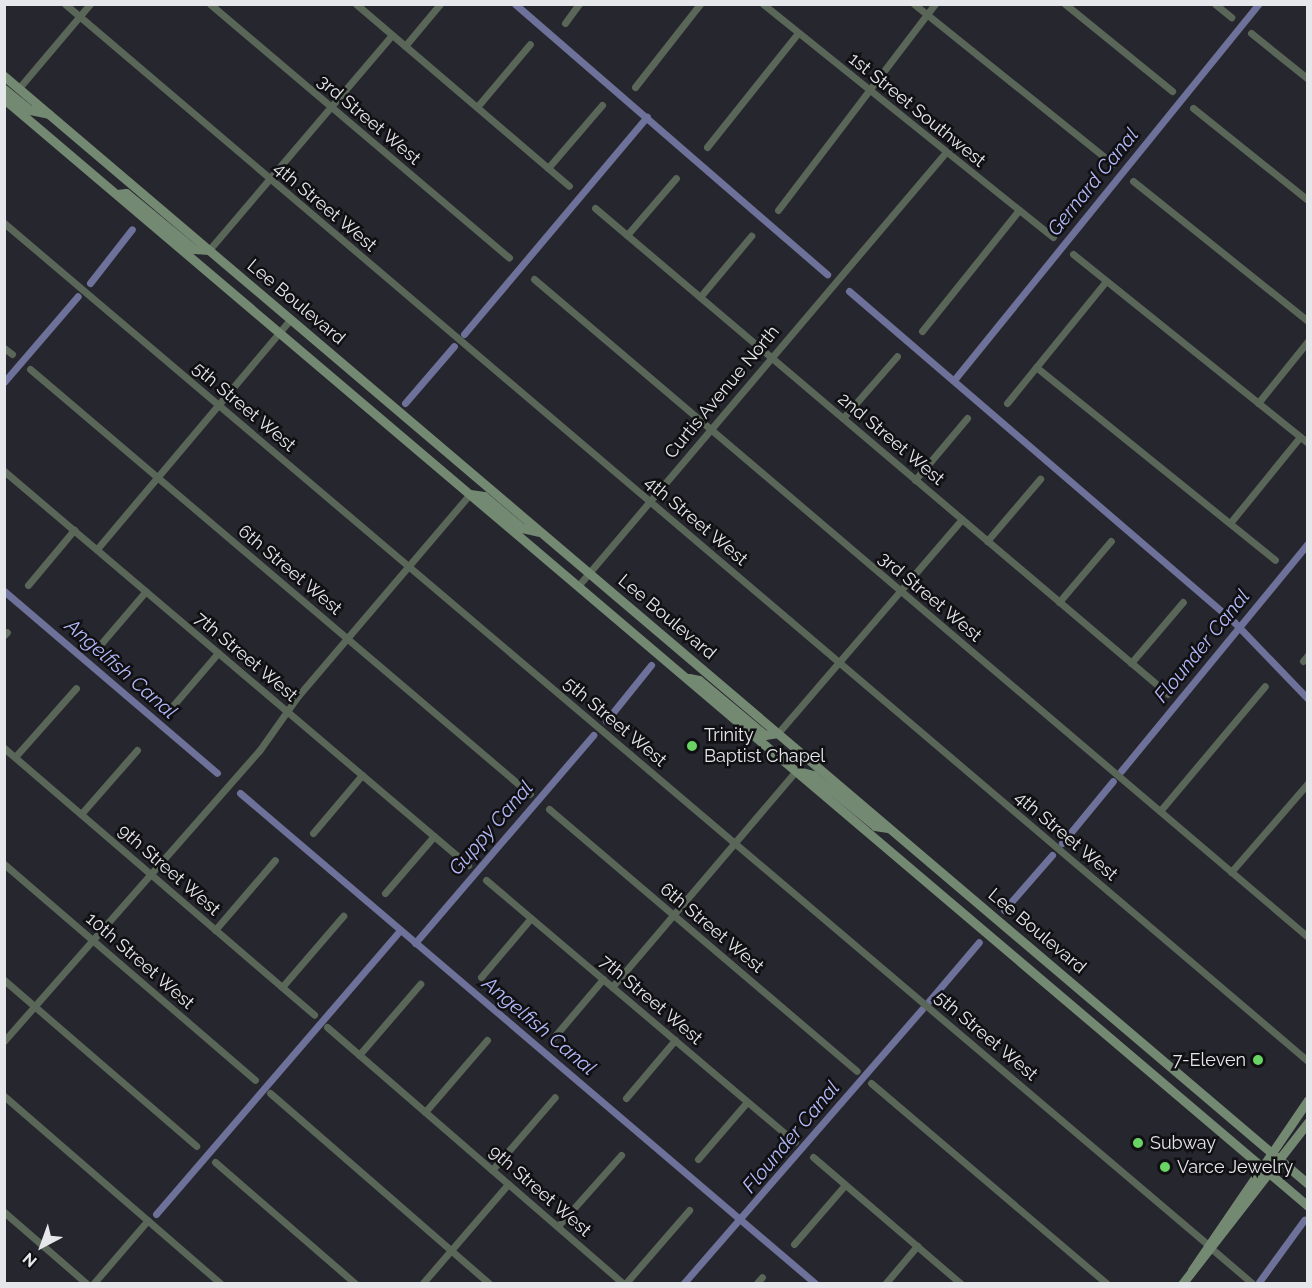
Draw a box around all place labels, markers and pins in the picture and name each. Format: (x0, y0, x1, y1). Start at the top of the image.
place label: Trinity Baptist Chapel (704, 725, 825, 768)
marker: Trinity Baptist Chapel (685, 739, 699, 753)
place label: 7-Eleven (1173, 1049, 1246, 1071)
marker: 7-Eleven (1251, 1053, 1265, 1067)
place label: Subway (1150, 1132, 1216, 1154)
marker: Subway (1131, 1136, 1145, 1150)
place label: Varce Jewelry (1177, 1156, 1294, 1178)
marker: Varce Jewelry (1158, 1160, 1172, 1174)

